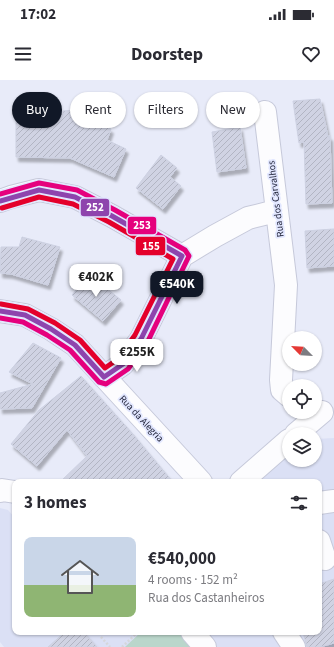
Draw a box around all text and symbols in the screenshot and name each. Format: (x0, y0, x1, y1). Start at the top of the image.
text: 17:02 (20, 4, 56, 25)
text: Doorstep (131, 42, 203, 67)
icon: menu (12, 43, 34, 65)
icon: heart (300, 43, 322, 65)
chip: Buy (12, 92, 62, 128)
chip: Rent (70, 92, 126, 128)
chip: Filters (134, 92, 198, 128)
chip: New (206, 92, 260, 128)
street label: Rua dos Carvalhos (264, 160, 288, 238)
line badge: 252 (80, 198, 110, 217)
text: 252 (86, 200, 104, 215)
line badge: 253 (127, 216, 157, 235)
text: 253 (133, 218, 151, 233)
line badge: 155 (135, 236, 166, 256)
text: 155 (142, 239, 160, 254)
pin: €402K (68, 264, 124, 298)
text: €402K (78, 268, 114, 286)
pin: €540K (149, 271, 205, 305)
text: €540K (159, 275, 195, 293)
north arrow (282, 331, 322, 371)
map controls (282, 331, 322, 467)
pin: €255K (109, 339, 165, 373)
text: €255K (119, 343, 155, 361)
button: locate (282, 379, 322, 419)
street label: Rua da Alegria (116, 392, 167, 445)
button: layers (282, 427, 322, 467)
text: 3 homes (24, 491, 86, 515)
icon: filters (288, 492, 310, 514)
text: €540,000 (148, 547, 216, 571)
icon: home (56, 553, 104, 601)
text: 4 rooms · 152 m² (148, 571, 238, 589)
text: Rua dos Castanheiros (148, 589, 264, 607)

